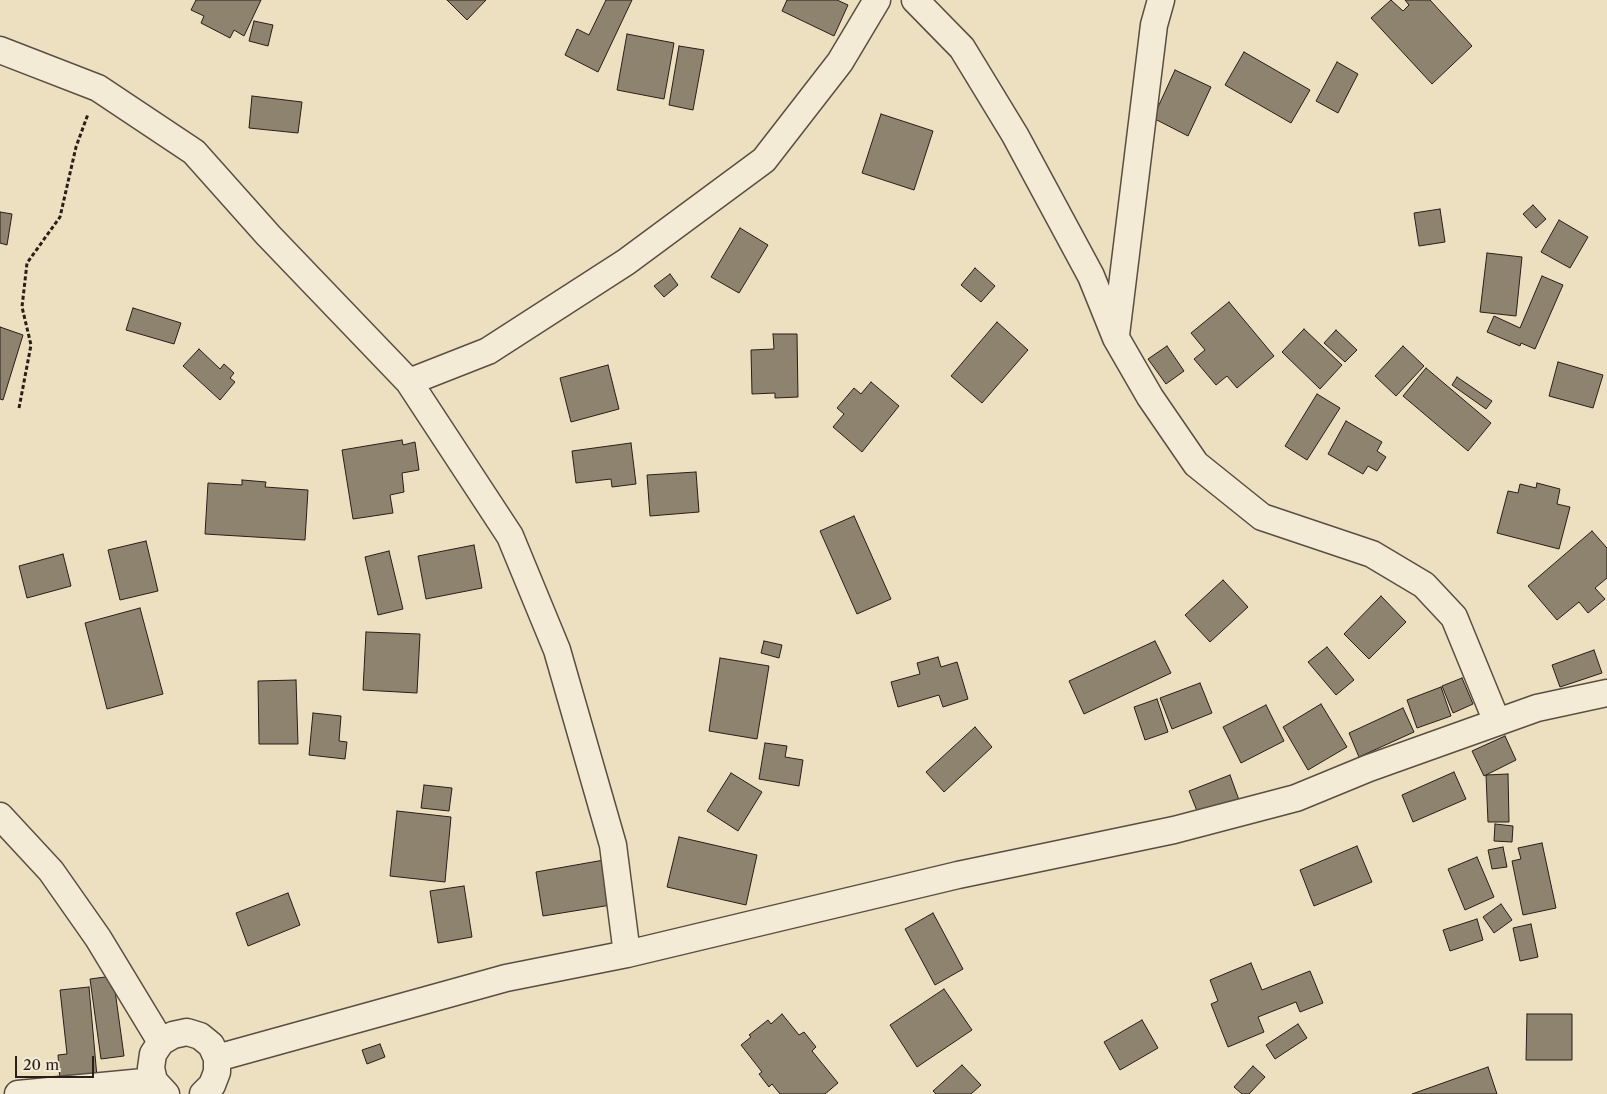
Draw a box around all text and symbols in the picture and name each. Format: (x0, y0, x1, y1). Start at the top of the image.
scale bar (18, 1046, 96, 1078)
text: 20 m (23, 1055, 59, 1074)

